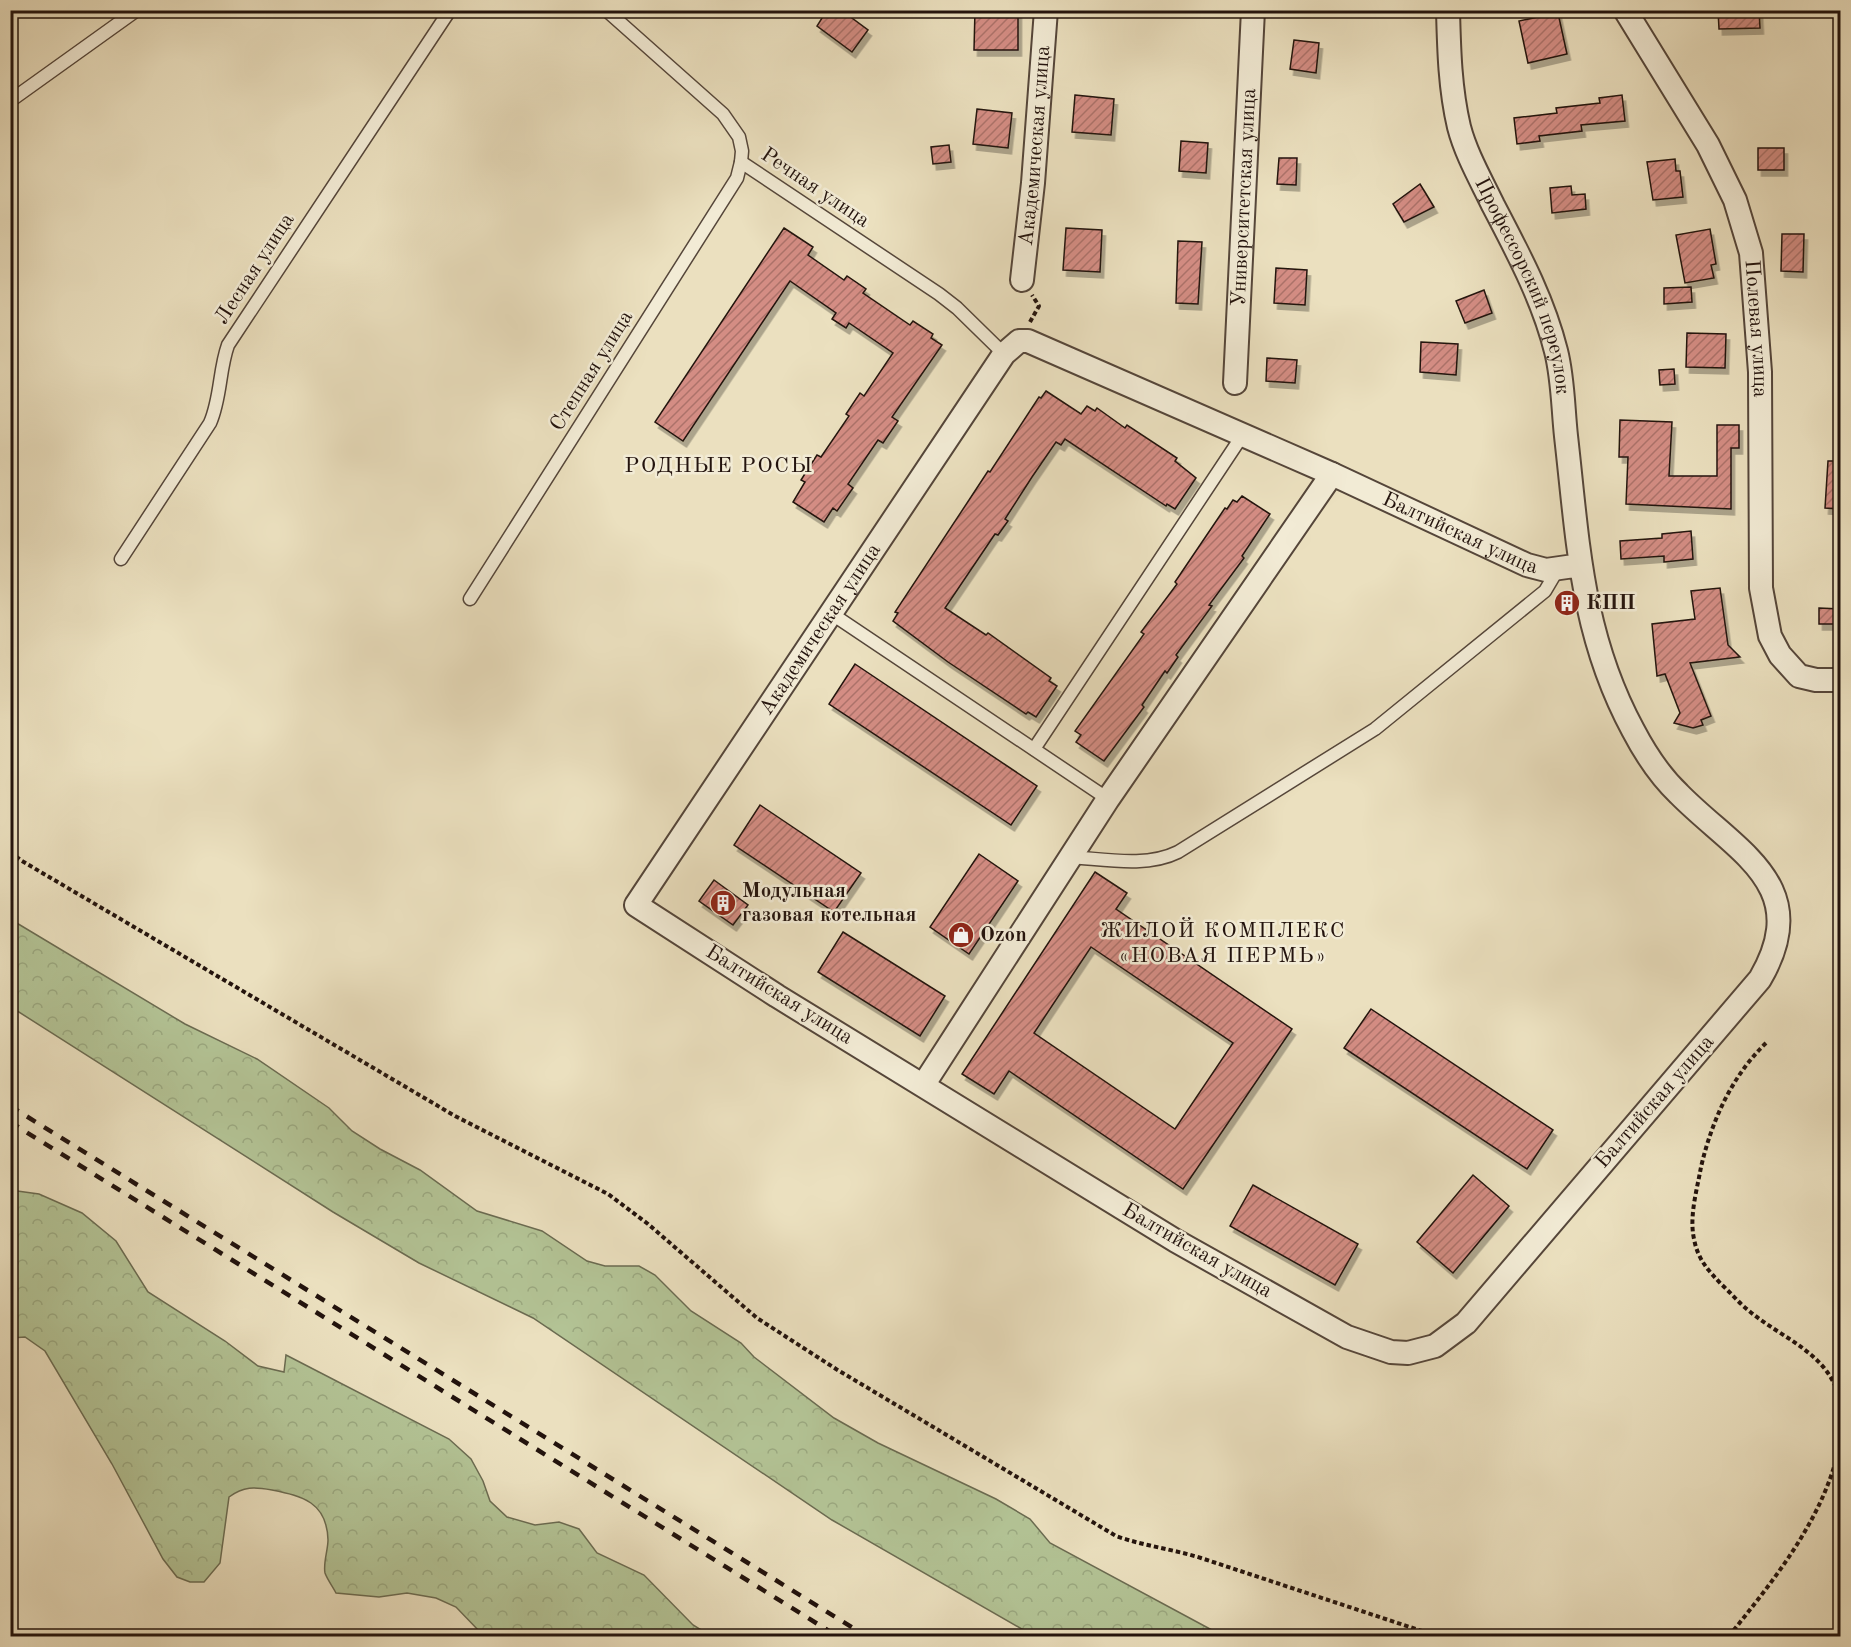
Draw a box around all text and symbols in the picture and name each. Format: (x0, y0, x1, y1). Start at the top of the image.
street label: Академическая улица (1015, 45, 1054, 247)
street label: Университетская улица (1228, 88, 1260, 307)
street label: Речная улица (757, 144, 873, 232)
street label: Профессорский переулок (1471, 174, 1573, 396)
street label: Лесная улица (211, 210, 299, 328)
street label: Полевая улица (1741, 259, 1771, 398)
street label: Степная улица (547, 307, 637, 435)
district label: РОДНЫЕ РОСЫ (624, 455, 814, 477)
street label: Балтийская улица (1379, 488, 1540, 578)
street label: Академическая улица (756, 540, 885, 719)
building icon: КПП (1552, 588, 1582, 618)
place label: КПП (1586, 593, 1636, 614)
place label: Модульная газовая котельная (742, 881, 917, 926)
building icon: Модульная газовая котельная (708, 888, 738, 918)
district label: ЖИЛОЙ КОМПЛЕКС «НОВАЯ ПЕРМЬ» (1100, 916, 1346, 967)
shop icon: Ozon (946, 920, 976, 950)
place label: Ozon (980, 925, 1027, 946)
street label: Балтийская улица (702, 941, 856, 1049)
street label: Балтийская улица (1592, 1031, 1718, 1173)
street label: Балтийская улица (1119, 1200, 1275, 1302)

